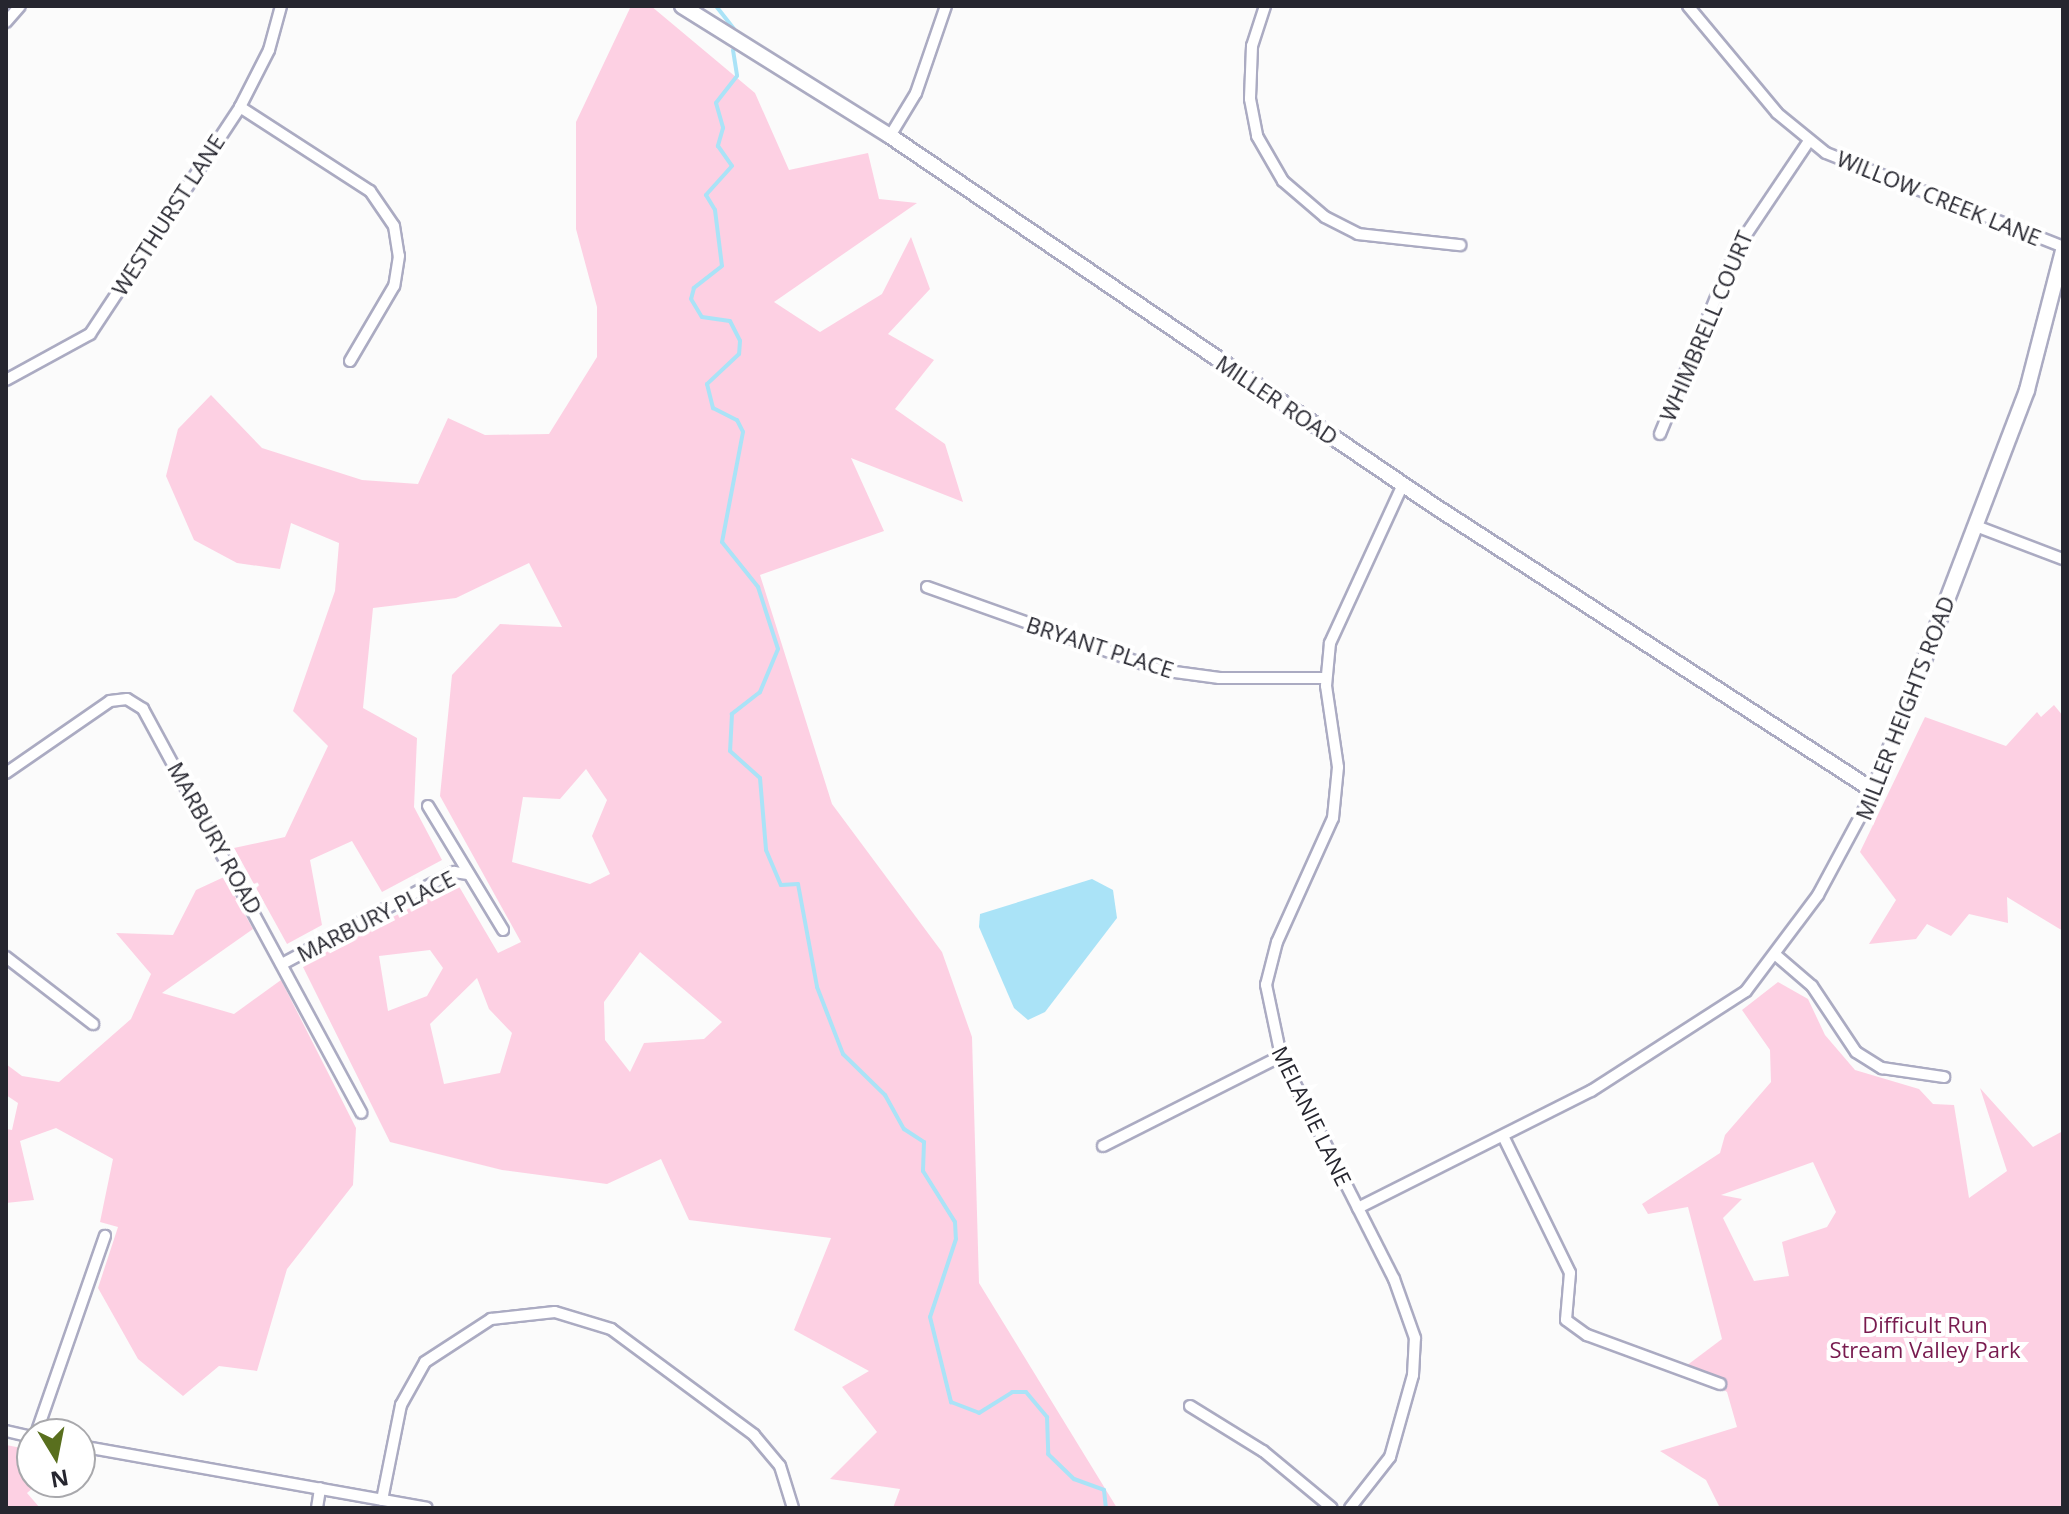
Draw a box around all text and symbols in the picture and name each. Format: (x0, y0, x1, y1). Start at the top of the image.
street label: WESTHURST LANE (106, 130, 230, 300)
street label: WILLOW CREEK LANE (1833, 145, 2045, 251)
street label: WHIMBRELL COURT (1654, 227, 1758, 425)
street label: MILLER ROAD (1211, 350, 1343, 450)
street label: MILLER HEIGHTS ROAD (1850, 592, 1960, 824)
street label: BRYANT PLACE (1023, 611, 1177, 683)
street label: MARBURY ROAD (162, 757, 268, 919)
street label: MARBURY PLACE (293, 865, 459, 967)
street label: MELANIE LANE (1267, 1042, 1357, 1190)
park label: Difficult Run Stream Valley Park (1829, 1311, 2021, 1362)
north arrow (16, 1418, 96, 1498)
text: N (48, 1463, 71, 1496)

